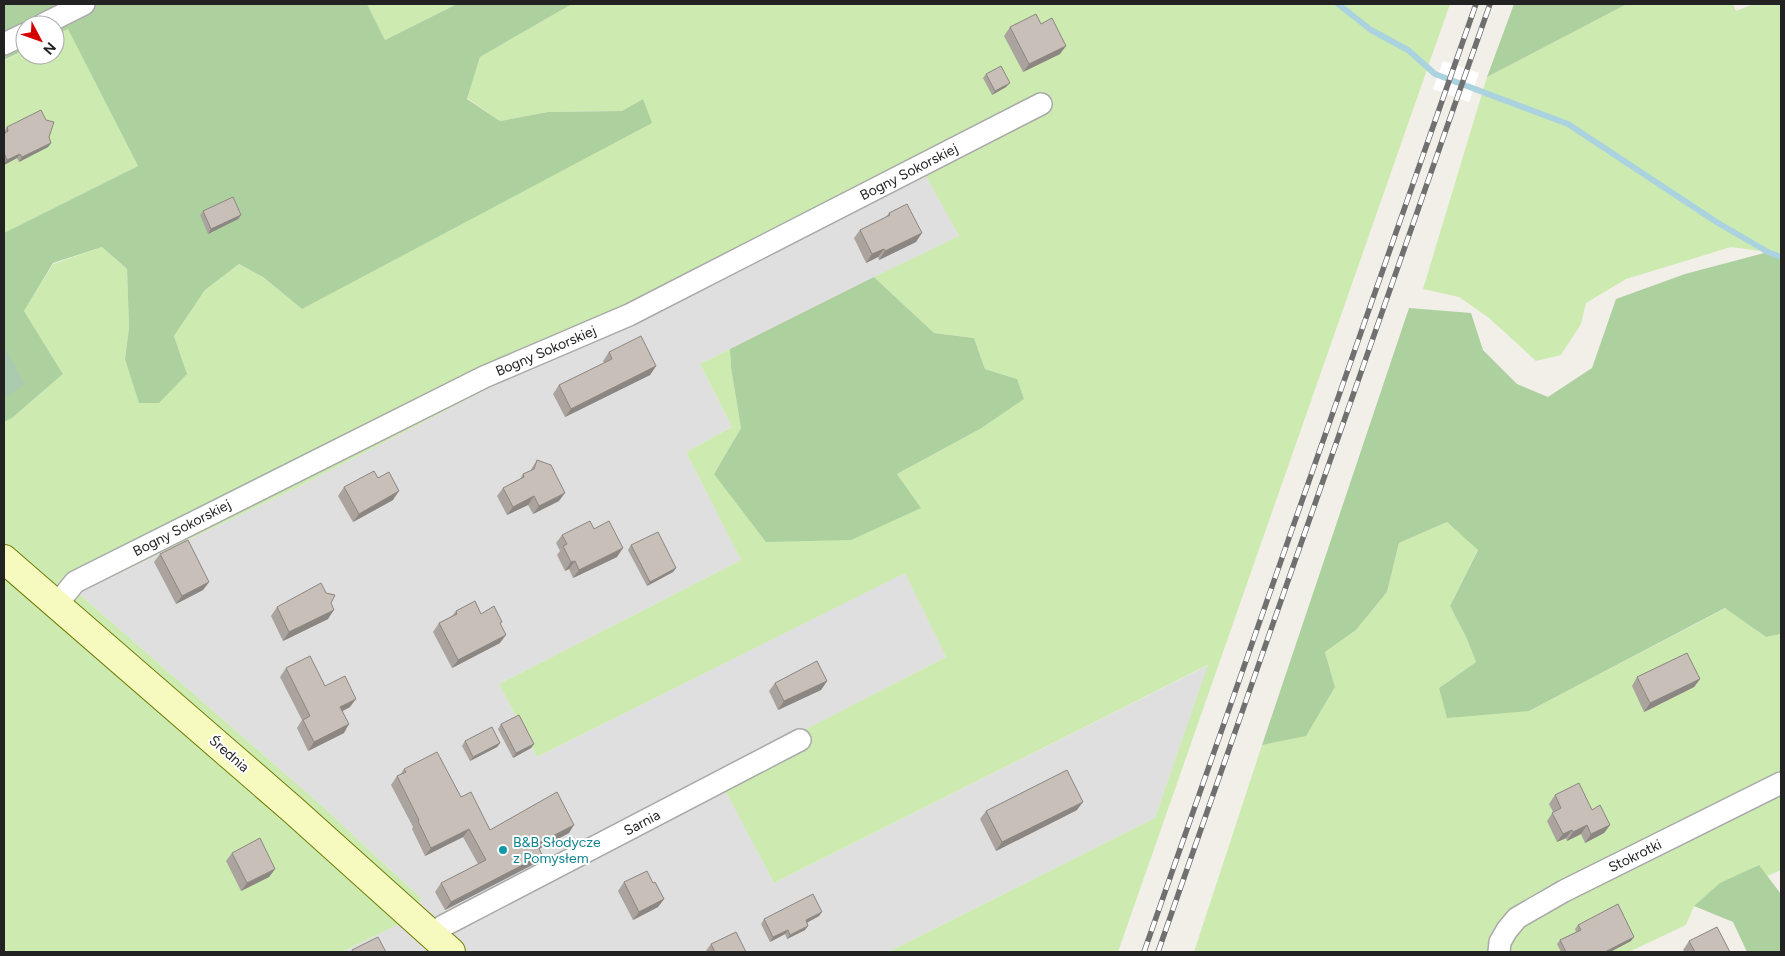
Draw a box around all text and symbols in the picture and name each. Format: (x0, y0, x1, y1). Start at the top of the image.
north arrow (15, 15, 65, 65)
text: N (39, 39, 59, 58)
street label: Bogny Sokorskiej (857, 140, 961, 204)
street label: Bogny Sokorskiej (493, 322, 599, 380)
street label: Bogny Sokorskiej (130, 496, 234, 560)
street label: Średnia (206, 732, 252, 776)
street label: Sarnia (621, 806, 663, 840)
place label: B&B Słodycze z Pomysłem (513, 834, 601, 867)
street label: Stokrotki (1606, 836, 1664, 876)
marker: B&B Słodycze z Pomysłem (497, 844, 509, 856)

